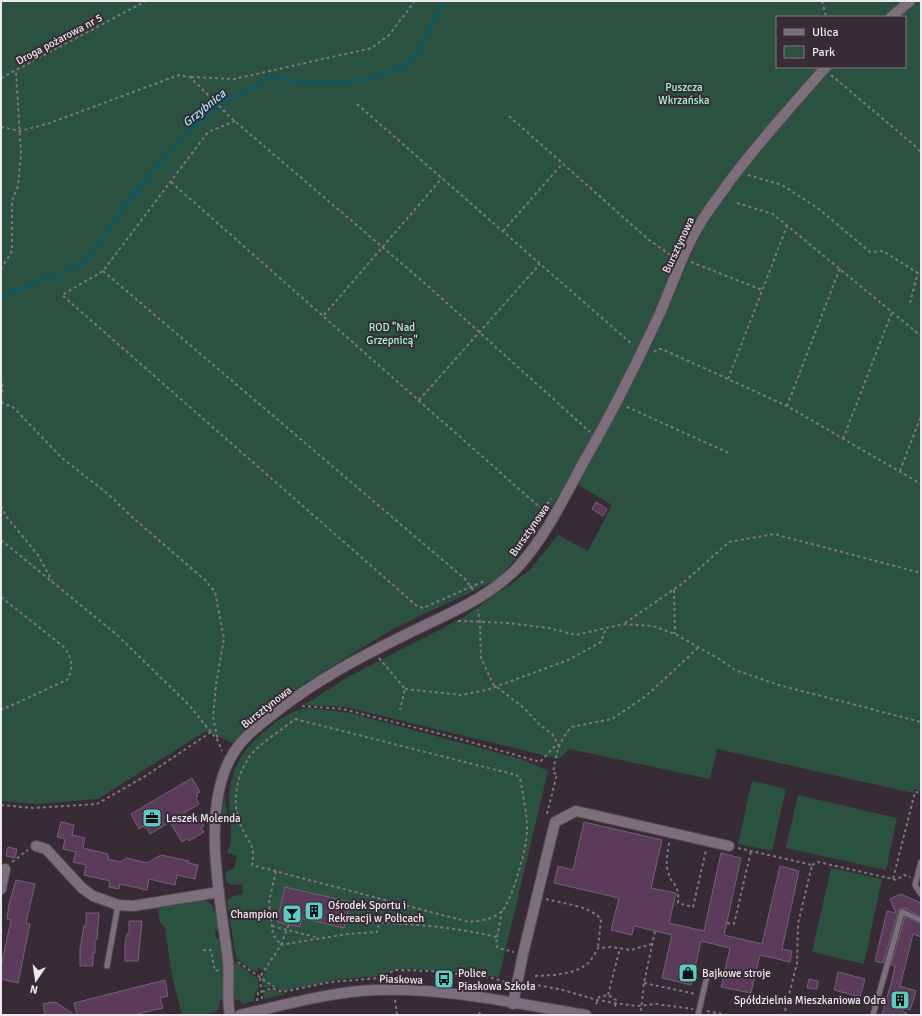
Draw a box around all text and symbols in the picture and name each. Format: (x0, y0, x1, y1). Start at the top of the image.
street label: Droga pożarowa nr 5 (14, 11, 105, 68)
legend (776, 16, 906, 68)
text: Ulica (812, 25, 839, 40)
text: Park (812, 45, 835, 60)
park label: Puszcza Wkrzańska (658, 81, 710, 107)
water label: Grzybnica (180, 86, 230, 130)
street label: Bursztynowa (660, 215, 697, 275)
park label: ROD "Nad Grzepnicą" (366, 321, 418, 347)
street label: Bursztynowa (507, 501, 552, 559)
street label: Bursztynowa (238, 683, 294, 731)
office icon: Leszek Molenda (141, 807, 163, 829)
place label: Leszek Molenda (166, 812, 241, 825)
place label: Ośrodek Sportu i Rekreacji w Policach (328, 899, 424, 925)
building icon: Ośrodek Sportu i Rekreacji w Policach (303, 900, 325, 922)
bar icon: Champion (281, 903, 303, 925)
place label: Champion (230, 908, 278, 921)
north arrow (16, 960, 56, 1000)
shop icon: Bajkowe stroje (677, 962, 699, 984)
place label: Police Piaskowa Szkoła (458, 967, 536, 993)
place label: Bajkowe stroje (702, 967, 771, 980)
bus stop icon: Police Piaskowa Szkoła (433, 968, 455, 990)
street label: Piaskowa (379, 972, 424, 987)
text: N (29, 982, 39, 996)
building icon: Spółdzielnia Mieszkaniowa Odra (889, 989, 911, 1011)
place label: Spółdzielnia Mieszkaniowa Odra (734, 994, 886, 1007)

